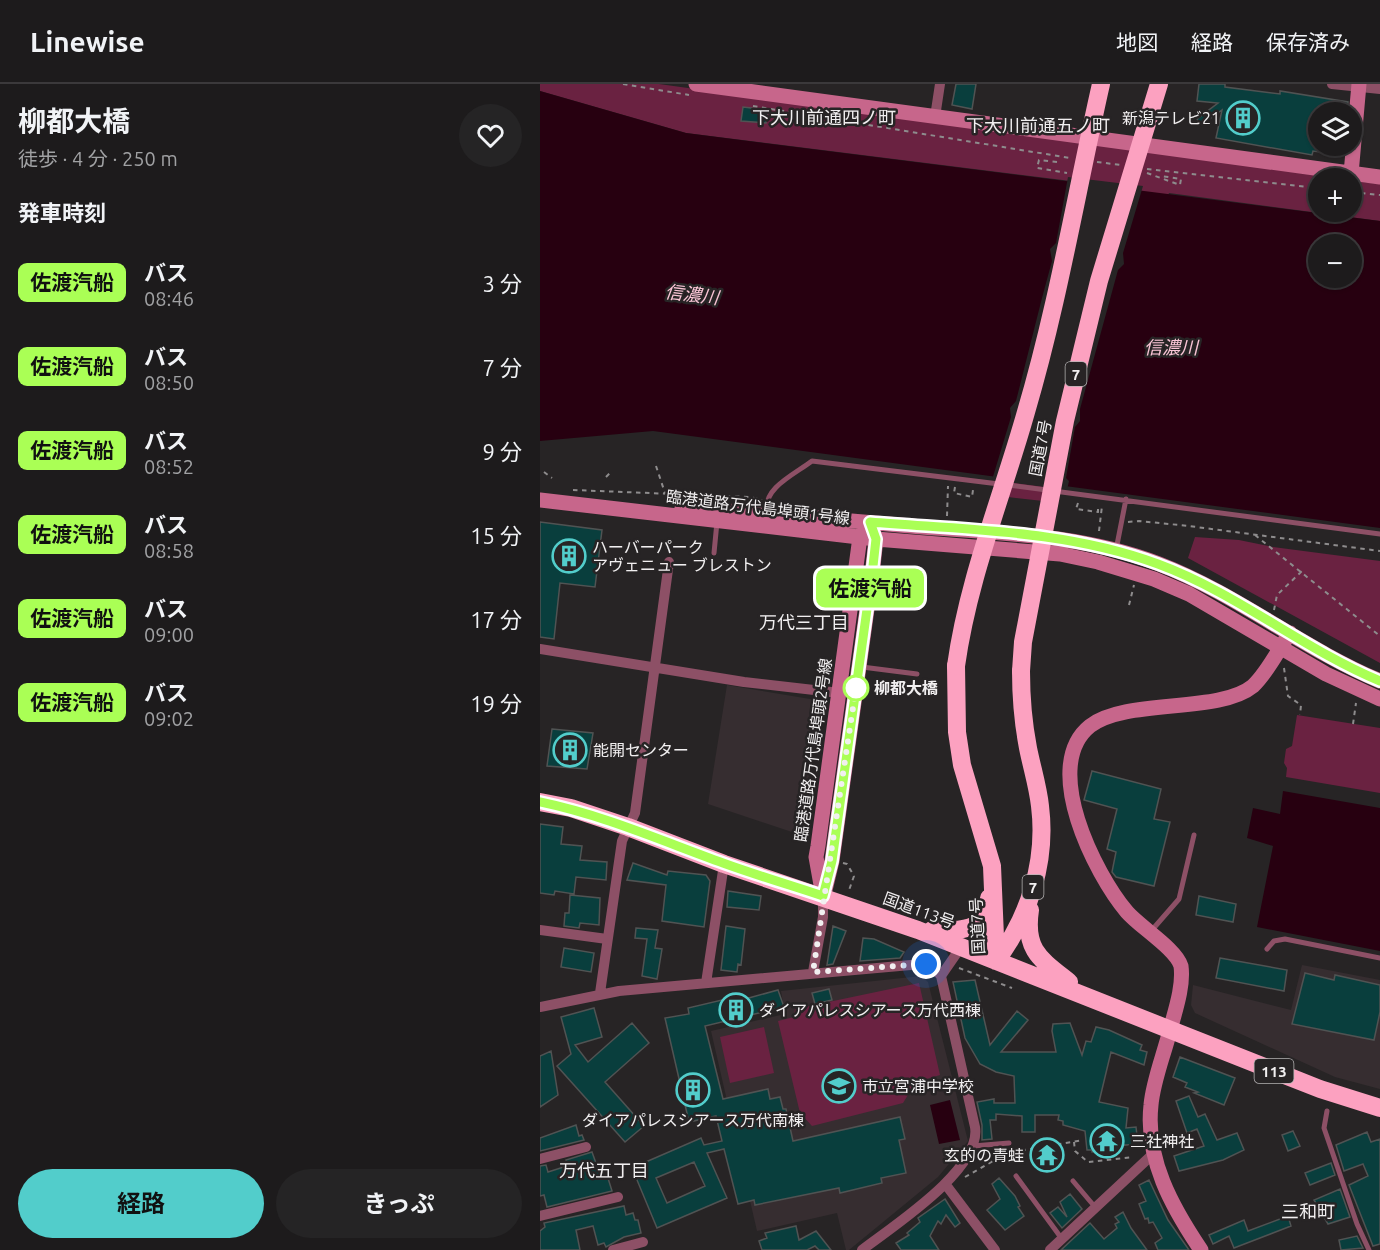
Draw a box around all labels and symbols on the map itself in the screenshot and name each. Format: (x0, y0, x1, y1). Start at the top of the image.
building icon: 新潟テレビ21 (1225, 100, 1261, 136)
district label: 下大川前通四ノ町 (752, 107, 896, 127)
place label: 新潟テレビ21 (1122, 109, 1220, 127)
district label: 下大川前通五ノ町 (966, 115, 1110, 135)
water label: 信濃川 (664, 281, 722, 307)
water label: 信濃川 (1144, 337, 1200, 357)
road number: 7 (1066, 362, 1086, 386)
street label: 国道7号 (1026, 418, 1054, 478)
street label: 臨港道路万代島埠頭1号線 (665, 487, 851, 527)
building icon: ハーバーパーク アヴェニュー ブレストン (551, 538, 587, 574)
place label: ハーバーパーク アヴェニュー ブレストン (592, 538, 772, 574)
line badge: 佐渡汽船 (828, 568, 912, 608)
district label: 万代三丁目 (759, 612, 849, 632)
street label: 臨港道路万代島埠頭2号線 (791, 657, 835, 843)
marker: 柳都大橋 (843, 675, 869, 701)
place label: 柳都大橋 (874, 679, 938, 697)
building icon: 能開センター (552, 732, 588, 768)
place label: 能開センター (593, 741, 689, 759)
road number: 7 (1022, 875, 1044, 899)
street label: 国道113号 (881, 889, 957, 931)
street label: 国道7号 (967, 897, 987, 955)
your location (911, 949, 941, 979)
building icon: ダイアパレスシアース万代西棟 (718, 992, 754, 1028)
place label: ダイアパレスシアース万代西棟 (759, 1001, 981, 1019)
road number: 113 (1254, 1059, 1294, 1083)
school or university icon: 市立宮浦中学校 (821, 1068, 857, 1104)
building icon: ダイアパレスシアース万代南棟 (675, 1072, 711, 1108)
place label: 市立宮浦中学校 (862, 1077, 974, 1095)
place label: ダイアパレスシアース万代南棟 (582, 1111, 804, 1129)
temple icon: 三社神社 (1089, 1123, 1125, 1159)
place label: 三社神社 (1130, 1132, 1194, 1150)
temple icon: 玄的の青蛙 (1029, 1137, 1065, 1173)
place label: 玄的の青蛙 (944, 1146, 1024, 1164)
district label: 万代五丁目 (559, 1160, 649, 1180)
district label: 三和町 (1281, 1201, 1335, 1221)

